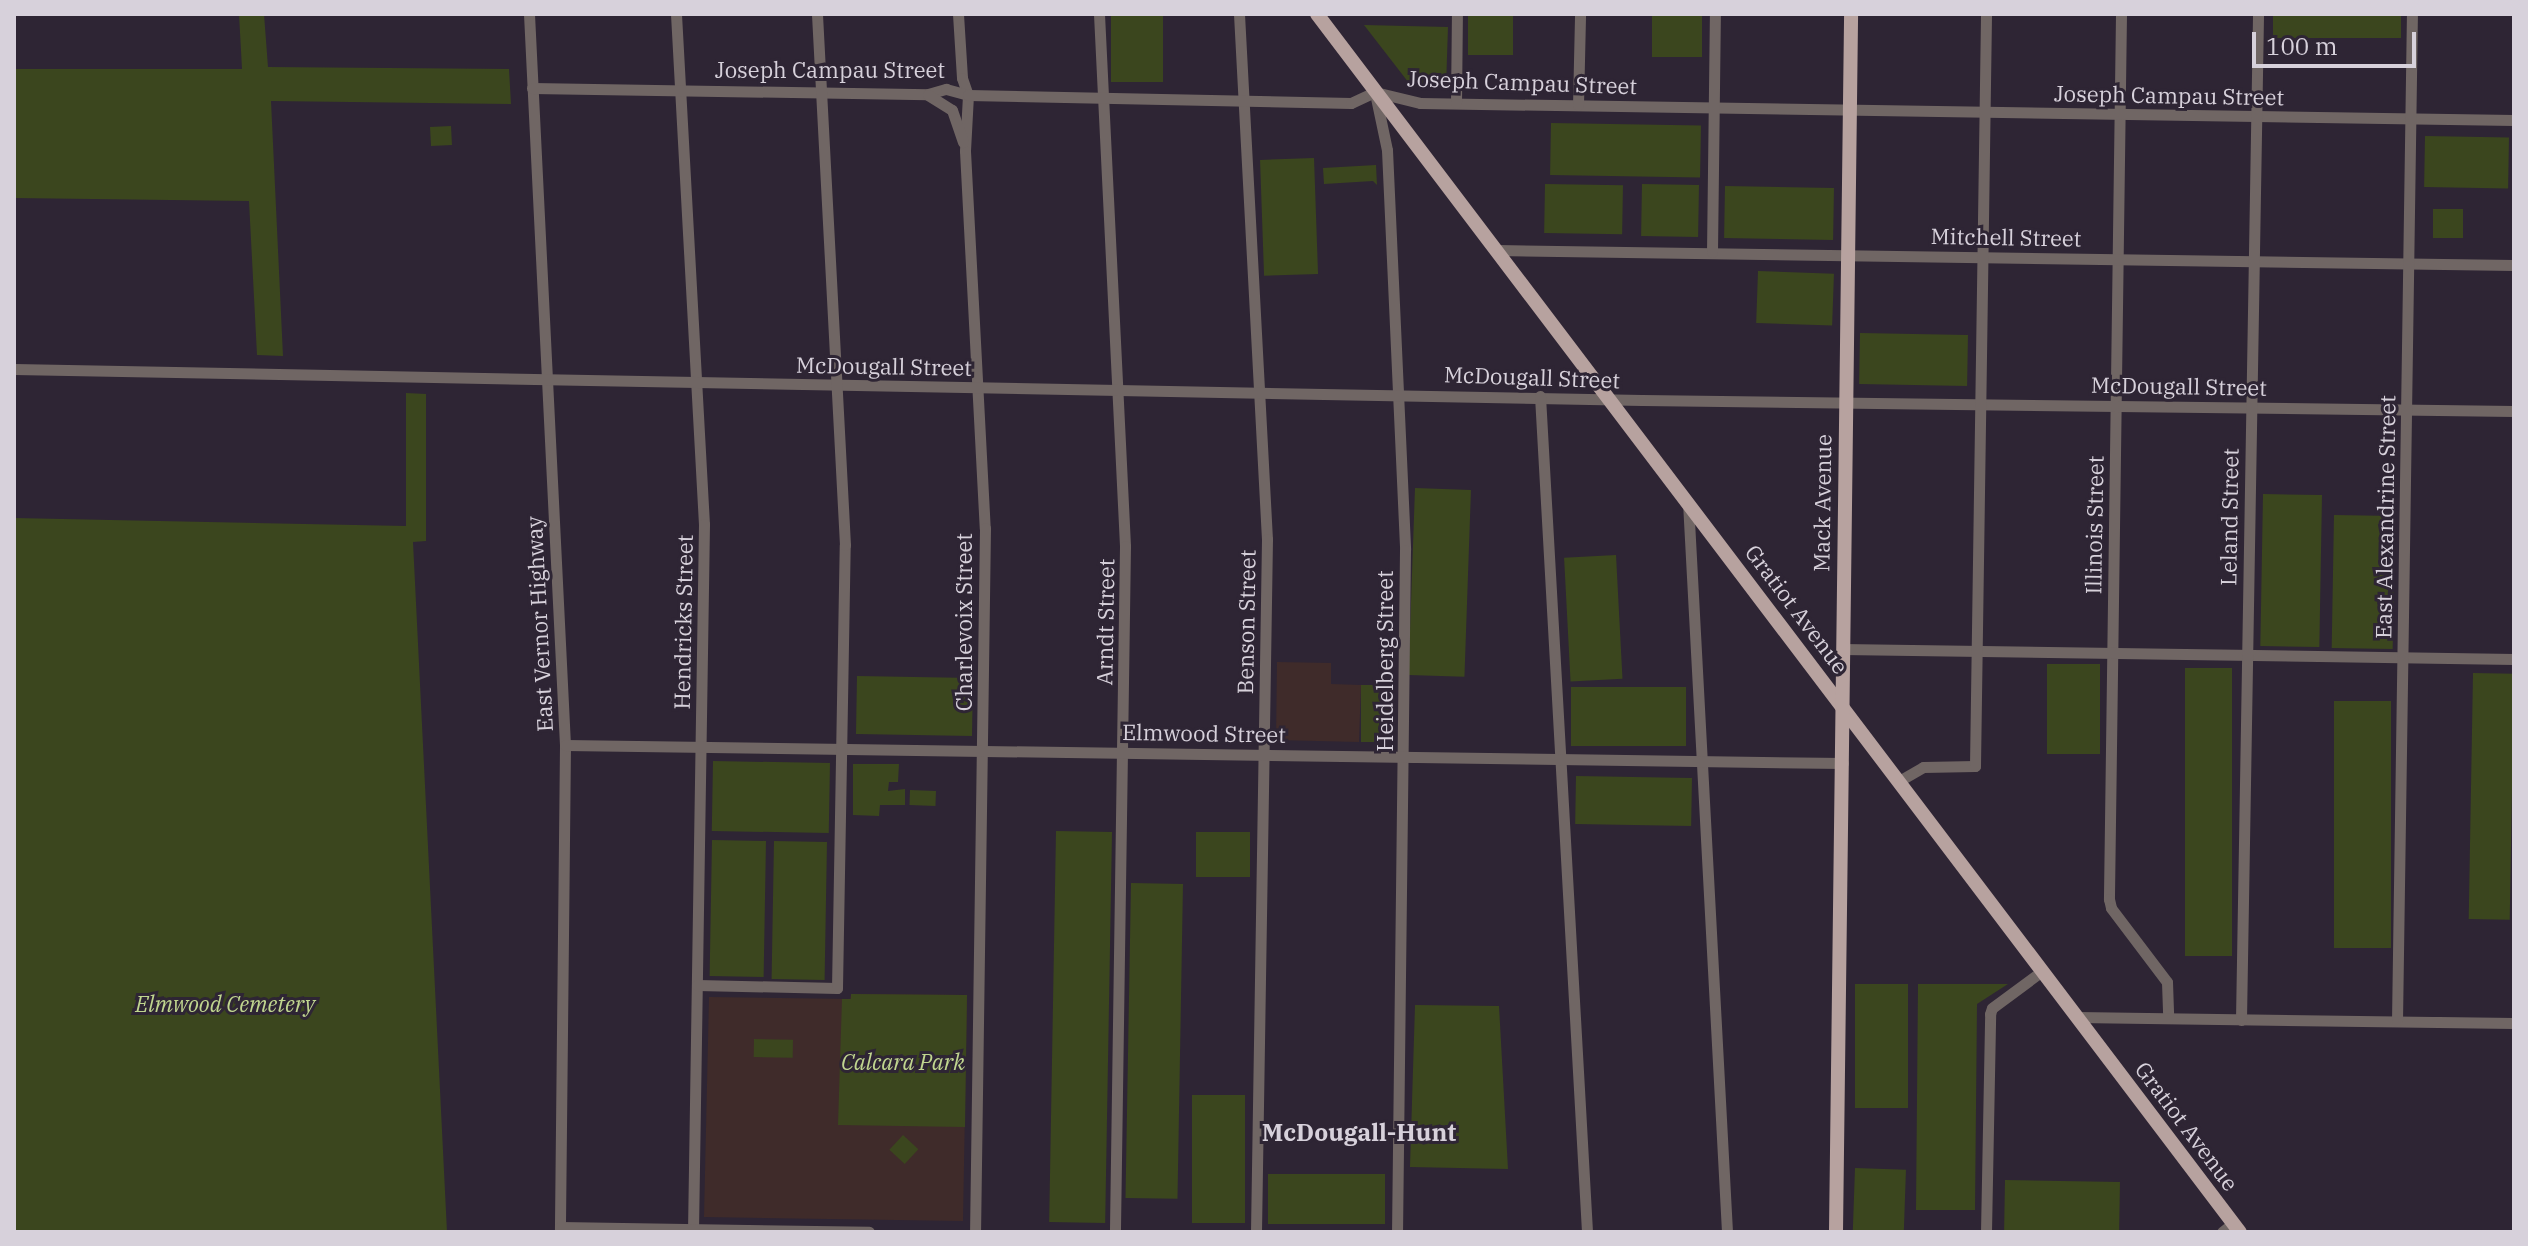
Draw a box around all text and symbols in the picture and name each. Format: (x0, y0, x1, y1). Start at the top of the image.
scale bar (2256, 16, 2420, 66)
text: 100 m (2266, 30, 2338, 62)
street label: Joseph Campau Street (715, 57, 945, 83)
street label: Joseph Campau Street (1406, 65, 1638, 99)
street label: Joseph Campau Street (2054, 80, 2284, 110)
street label: Mitchell Street (1930, 222, 2082, 252)
street label: McDougall Street (796, 351, 972, 381)
street label: McDougall Street (1444, 361, 1620, 393)
street label: McDougall Street (2091, 371, 2267, 401)
street label: East Alexandrine Street (2370, 395, 2400, 639)
street label: Mack Avenue (1808, 434, 1836, 572)
street label: Leland Street (2215, 448, 2243, 586)
street label: Illinois Street (2080, 455, 2108, 595)
street label: East Vernor Highway (520, 515, 558, 733)
street label: Charlevoix Street (951, 533, 977, 711)
street label: Hendricks Street (668, 534, 698, 710)
street label: Gratiot Avenue (1740, 539, 1854, 679)
street label: Benson Street (1232, 549, 1260, 695)
street label: Arndt Street (1091, 558, 1119, 686)
street label: Heidelberg Street (1372, 570, 1398, 752)
street label: Elmwood Street (1122, 718, 1286, 748)
park label: Elmwood Cemetery (135, 991, 315, 1017)
park label: Calcara Park (841, 1049, 965, 1075)
street label: Gratiot Avenue (2130, 1056, 2244, 1196)
district label: McDougall-Hunt (1262, 1119, 1456, 1147)

